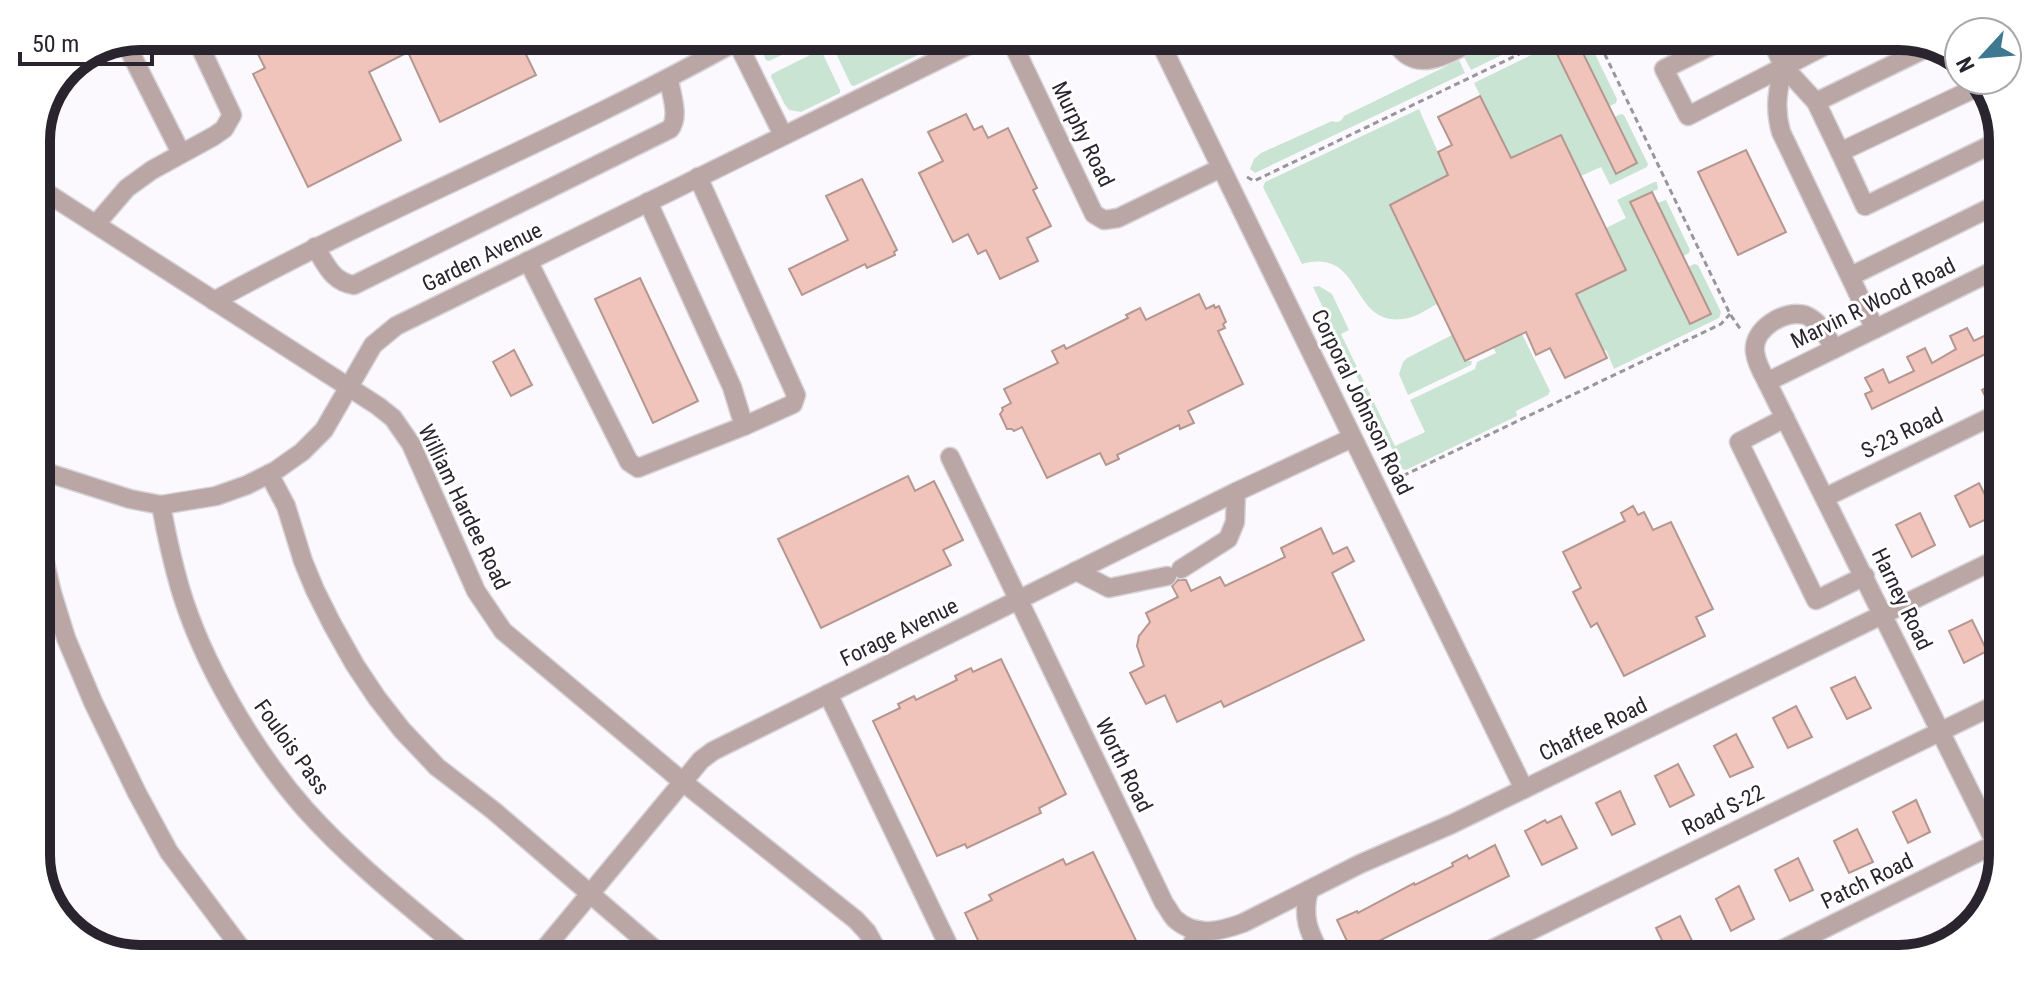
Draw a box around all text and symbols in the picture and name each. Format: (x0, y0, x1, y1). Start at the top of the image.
scale bar (20, 16, 152, 66)
north arrow (1943, 16, 2023, 96)
text: 50 m (32, 30, 79, 58)
text: N (1951, 53, 1980, 76)
street label: Murphy Road (1047, 77, 1119, 191)
street label: Garden Avenue (418, 217, 546, 297)
street label: Marvin R Wood Road (1787, 252, 1959, 354)
street label: Corporal Johnson Road (1306, 305, 1418, 499)
street label: S-23 Road (1857, 403, 1947, 463)
street label: William Hardee Road (413, 420, 515, 594)
street label: Harney Road (1867, 544, 1937, 654)
street label: Forage Avenue (836, 593, 962, 671)
street label: Chaffee Road (1535, 692, 1651, 766)
street label: Foulois Pass (249, 695, 335, 799)
street label: Worth Road (1091, 714, 1157, 816)
street label: Road S-22 (1678, 780, 1768, 840)
street label: Patch Road (1817, 848, 1917, 914)

